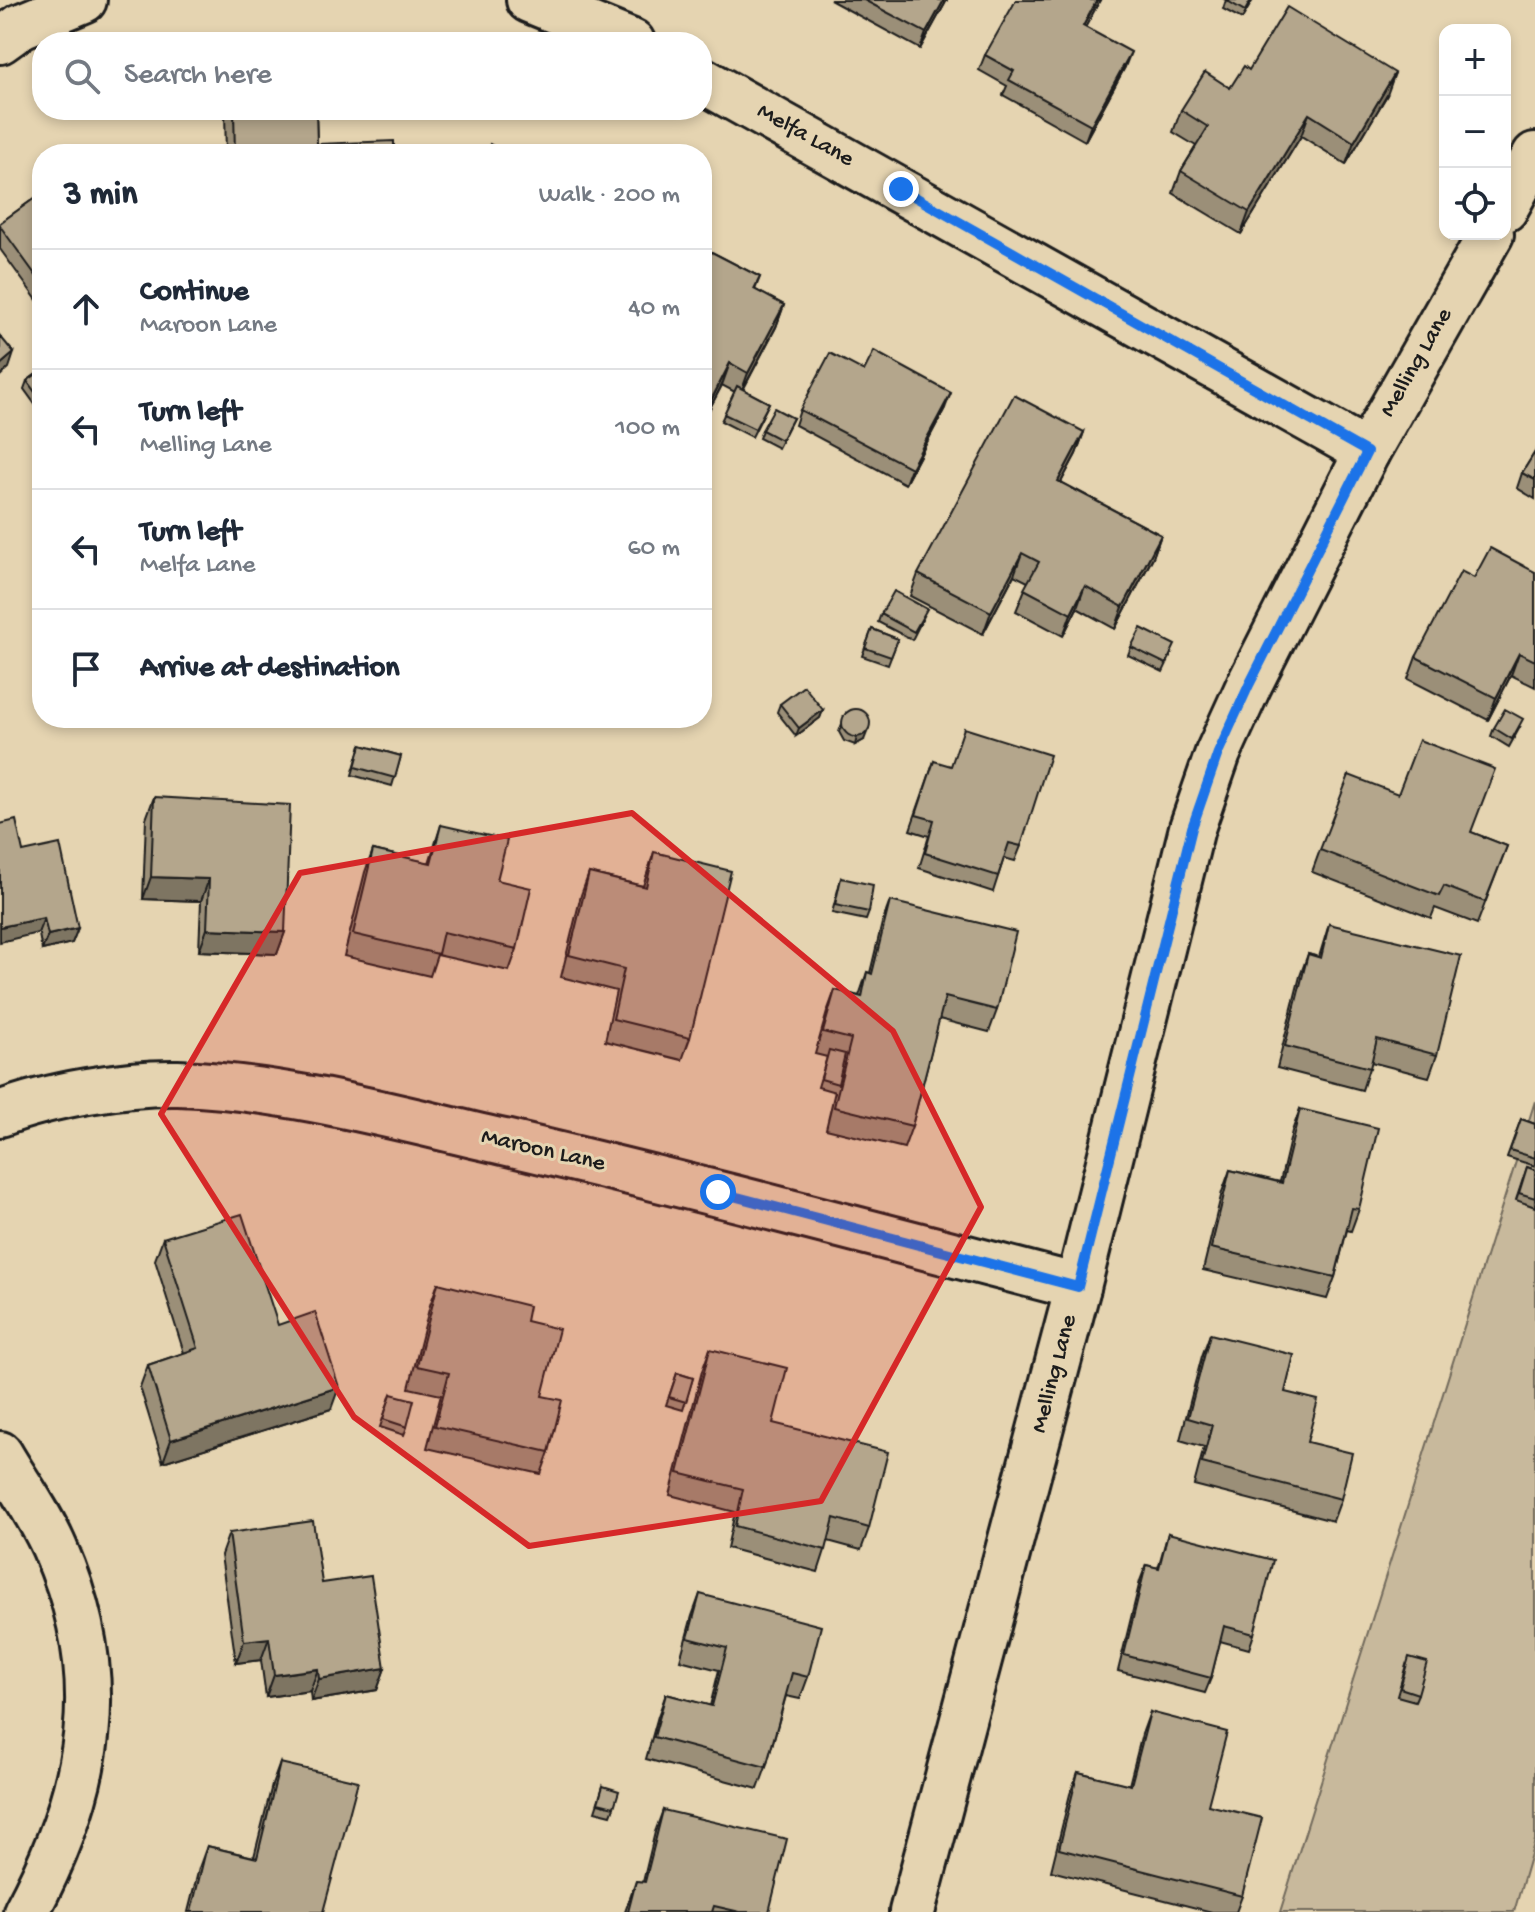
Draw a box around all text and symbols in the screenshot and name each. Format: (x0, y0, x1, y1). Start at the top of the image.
map controls (1439, 24, 1511, 240)
button: + (1439, 24, 1511, 96)
search box (32, 32, 712, 120)
icon: search (60, 54, 104, 98)
text: Search here (124, 59, 272, 94)
button: − (1439, 96, 1511, 168)
street label: Melfa Lane (751, 97, 859, 175)
button: locate (1439, 168, 1511, 240)
route end (883, 171, 919, 207)
text: 3 min (64, 176, 137, 216)
text: Walk · 200 m (539, 181, 680, 212)
text: Continue (140, 276, 249, 311)
icon: ahead (64, 287, 108, 331)
text: 40 m (628, 294, 680, 325)
street label: Melling Lane (1374, 303, 1460, 423)
text: Maroon Lane (140, 311, 277, 342)
text: Turn left (140, 396, 241, 431)
icon: left (64, 407, 108, 451)
text: 100 m (615, 414, 680, 445)
text: Melling Lane (140, 431, 272, 462)
text: Turn left (140, 516, 241, 551)
icon: left (64, 527, 108, 571)
text: 60 m (627, 534, 680, 565)
text: Melfa Lane (140, 551, 255, 582)
icon: arrive (64, 647, 108, 691)
text: Arrive at destination (140, 652, 400, 687)
street label: Maroon Lane (478, 1123, 608, 1179)
route start (700, 1174, 736, 1210)
street label: Melling Lane (1025, 1311, 1085, 1436)

